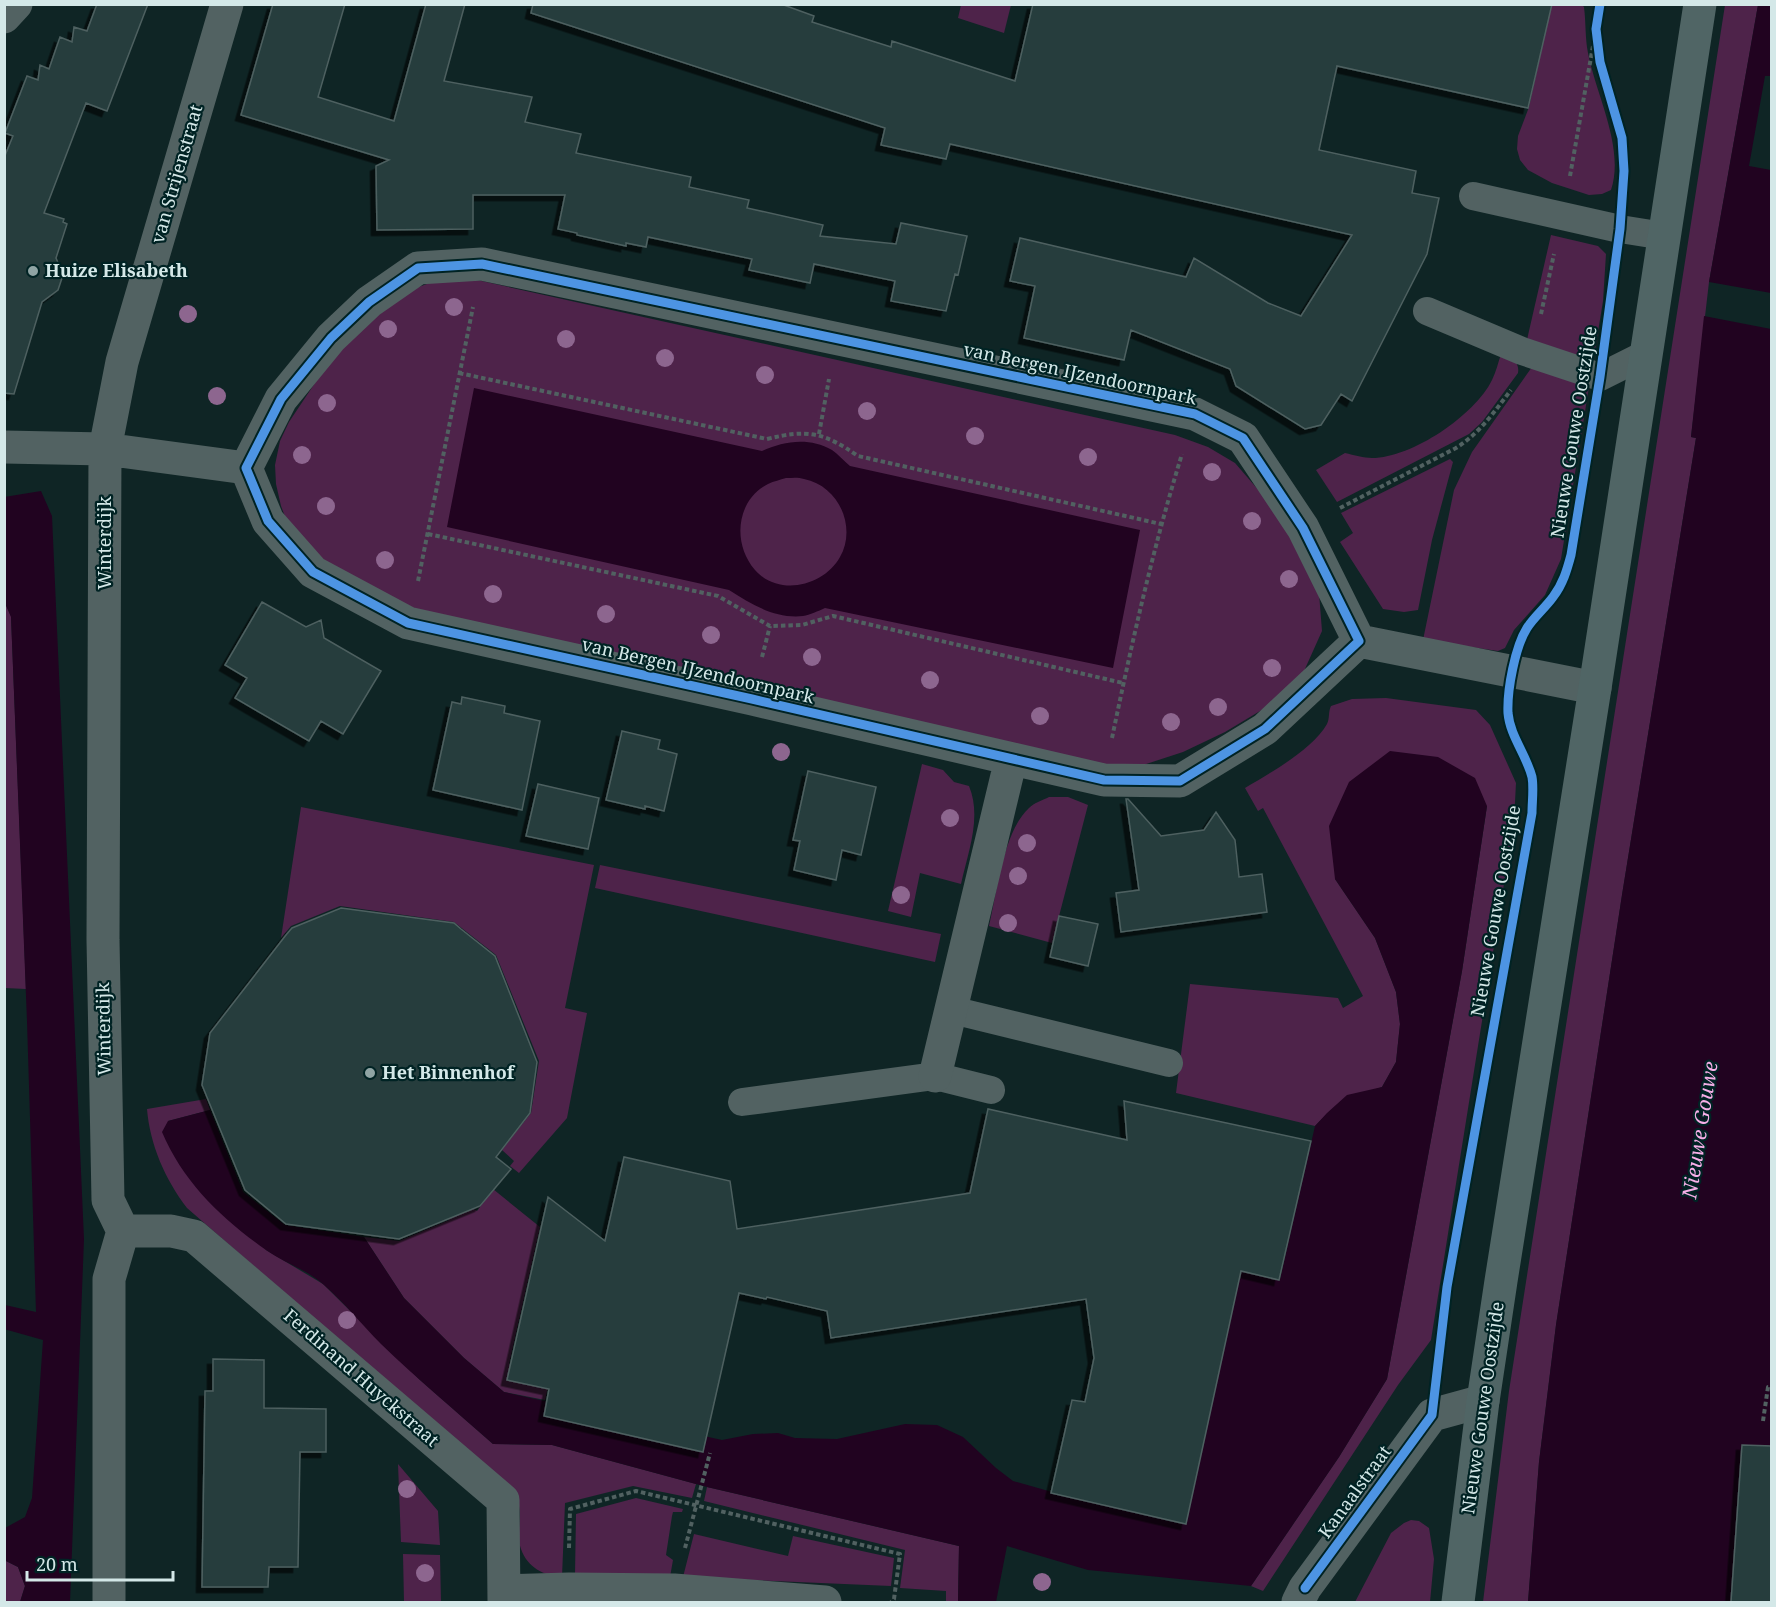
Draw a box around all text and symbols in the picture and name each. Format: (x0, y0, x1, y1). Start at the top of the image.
street label: van Strijenstraat (145, 102, 207, 246)
place label: Huize Elisabeth (45, 258, 188, 282)
marker: Huize Elisabeth (26, 264, 40, 278)
street label: Nieuwe Gouwe Oostzijde (1544, 324, 1602, 539)
street label: van Bergen IJzendoornpark (961, 337, 1200, 410)
street label: Winterdijk (92, 496, 116, 590)
street label: van Bergen IJzendoornpark (580, 632, 817, 709)
street label: Nieuwe Gouwe Oostzijde (1465, 803, 1525, 1018)
street label: Winterdijk (90, 982, 116, 1076)
water label: Nieuwe Gouwe (1675, 1059, 1724, 1201)
place label: Het Binnenhof (382, 1060, 516, 1084)
marker: Het Binnenhof (363, 1066, 377, 1080)
street label: Nieuwe Gouwe Oostzijde (1455, 1300, 1509, 1516)
street label: Ferdinand Huyckstraat (279, 1303, 444, 1451)
street label: Kanaalstraat (1312, 1440, 1396, 1543)
scale bar (27, 1544, 172, 1582)
text: 20 m (36, 1552, 78, 1576)

